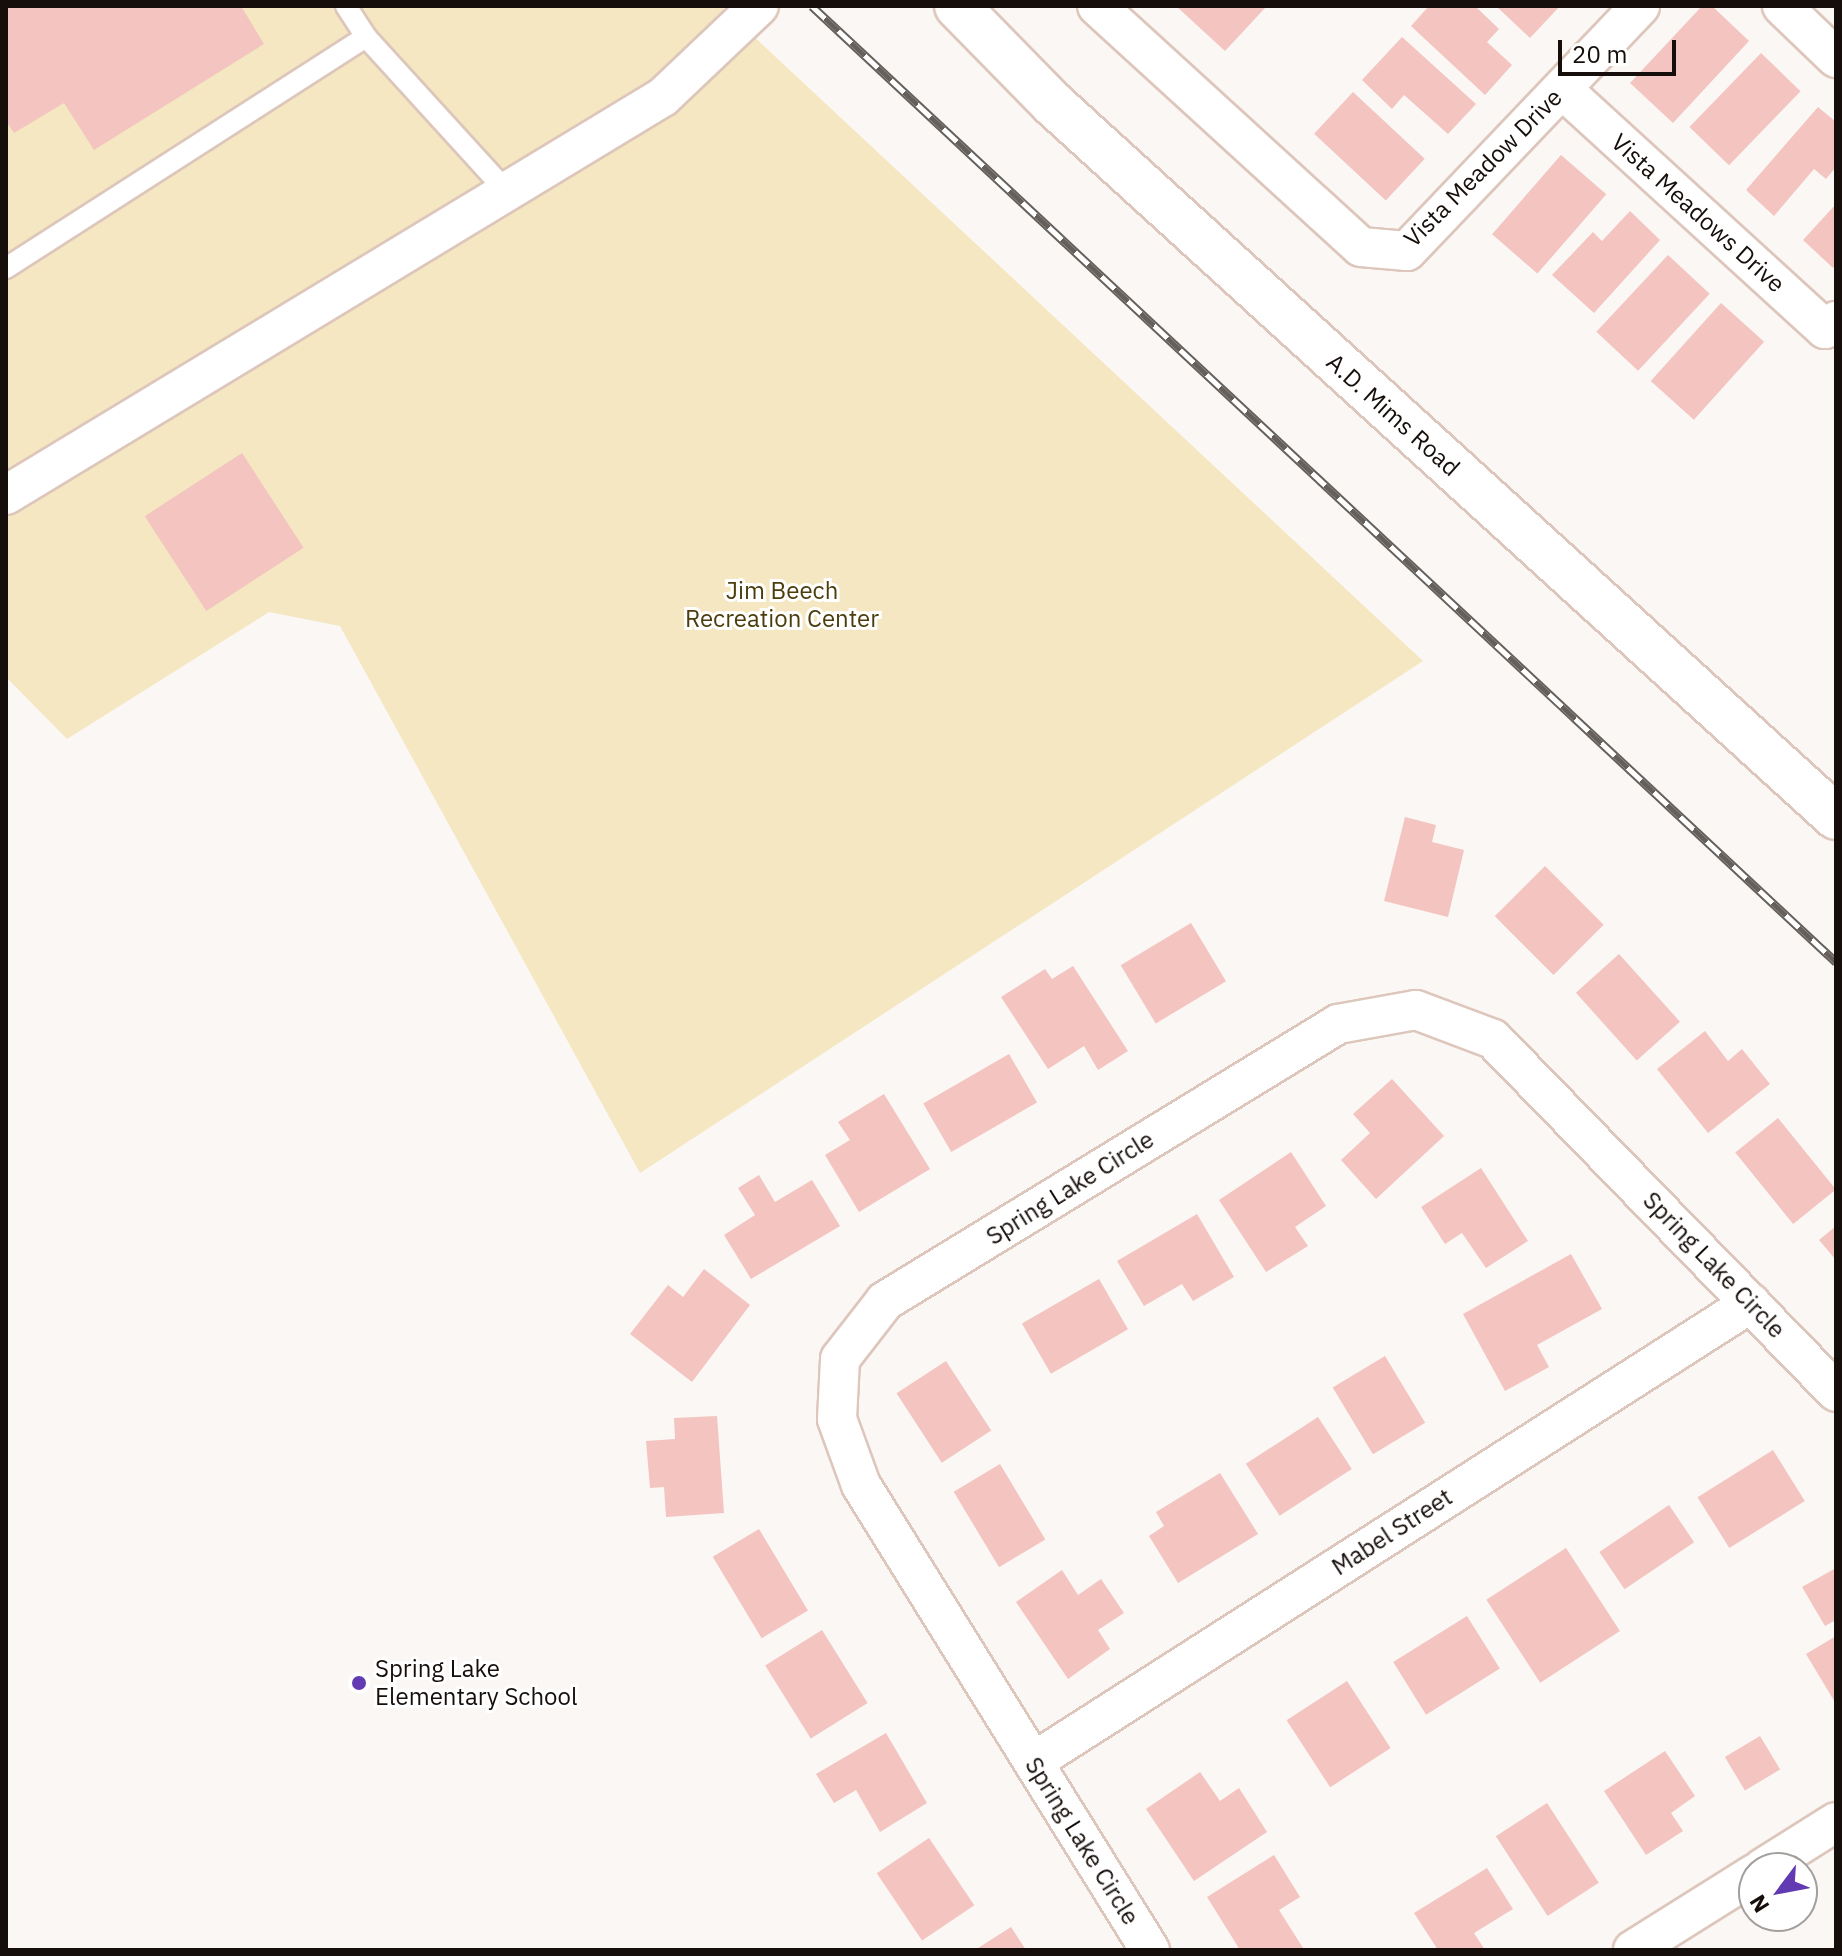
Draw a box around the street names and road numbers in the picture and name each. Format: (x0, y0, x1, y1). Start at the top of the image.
street label: Vista Meadow Drive (1398, 83, 1568, 253)
street label: Vista Meadows Drive (1605, 128, 1791, 298)
street label: A.D. Mims Road (1321, 348, 1465, 482)
street label: Spring Lake Circle (981, 1125, 1159, 1251)
street label: Spring Lake Circle (1637, 1186, 1791, 1344)
street label: Mabel Street (1327, 1482, 1457, 1582)
street label: Spring Lake Circle (1019, 1752, 1145, 1930)

